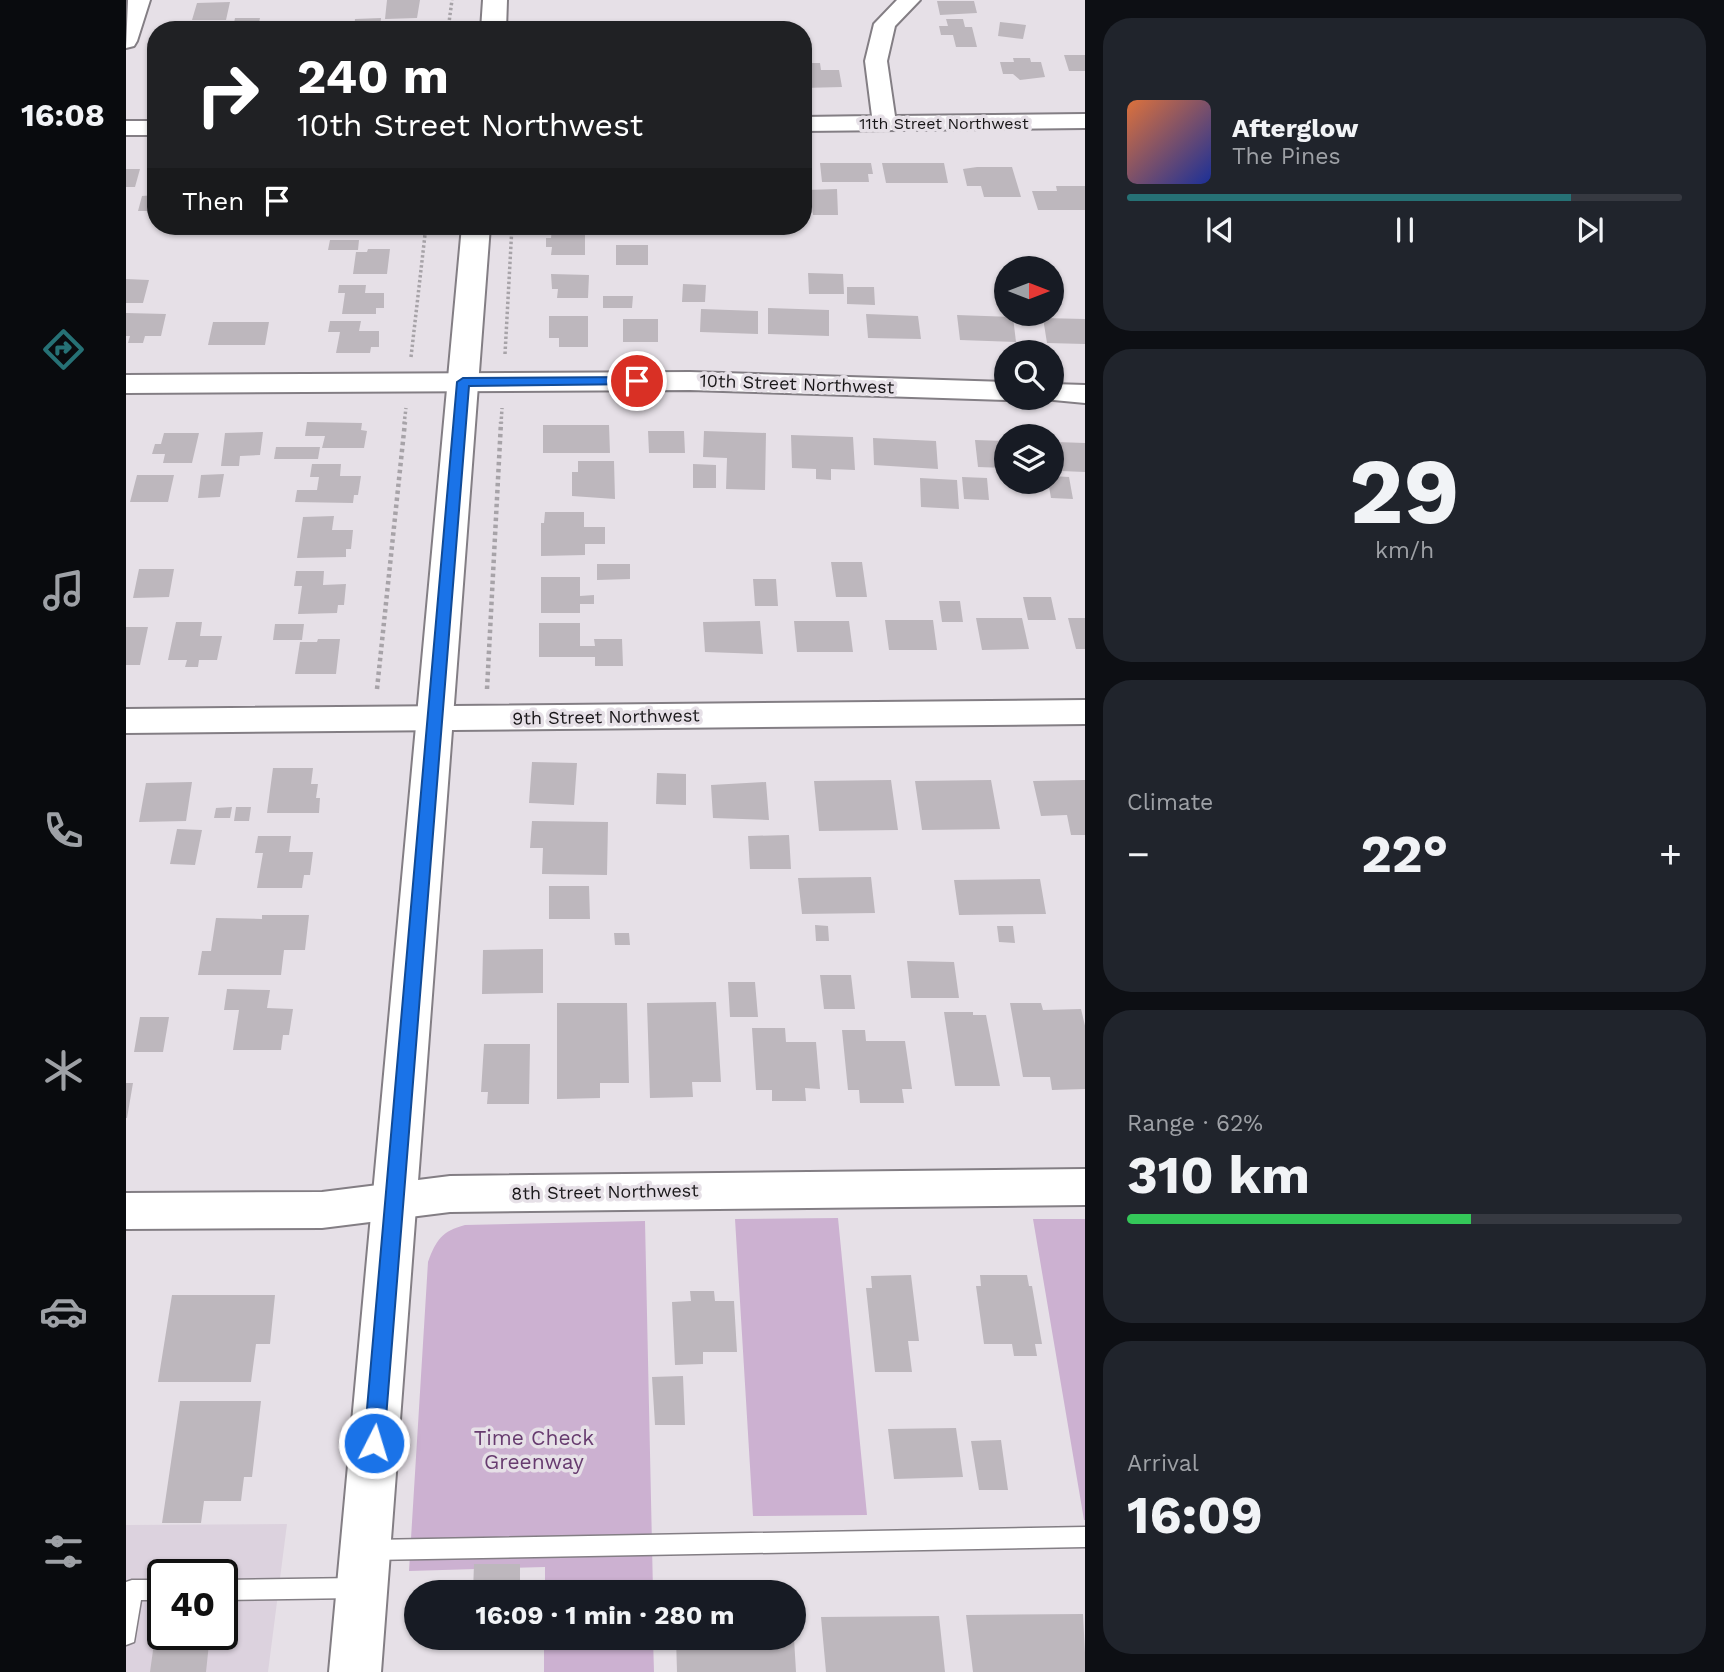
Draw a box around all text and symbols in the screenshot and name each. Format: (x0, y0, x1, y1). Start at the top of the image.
text: 240 m (297, 47, 449, 105)
icon: right (182, 49, 273, 140)
text: 16:08 (21, 96, 105, 134)
text: 10th Street Northwest (297, 106, 643, 144)
text: Afterglow (1232, 113, 1358, 143)
street label: 11th Street Northwest (859, 114, 1029, 133)
text: The Pines (1232, 143, 1341, 170)
icon: arrive (258, 182, 296, 220)
text: Then (182, 186, 244, 216)
icon: previous (1201, 211, 1239, 249)
icon: pause (1386, 211, 1424, 249)
icon: next (1571, 211, 1609, 249)
north arrow (994, 256, 1064, 326)
map controls (994, 256, 1064, 494)
icon: directions (39, 325, 88, 374)
button: search (994, 340, 1064, 410)
pin (607, 351, 667, 411)
icon: arrive (618, 362, 656, 400)
street label: 10th Street Northwest (699, 370, 895, 397)
button: layers (994, 424, 1064, 494)
text: 29 (1349, 438, 1460, 545)
text: km/h (1375, 537, 1434, 564)
icon: music (39, 566, 88, 615)
street label: 9th Street Northwest (512, 704, 700, 729)
text: Climate (1127, 789, 1213, 816)
icon: phone (39, 806, 88, 855)
text: 22° (1361, 824, 1448, 885)
text: − (1127, 832, 1150, 876)
text: + (1659, 832, 1682, 876)
icon: climate (39, 1046, 88, 1095)
text: Range · 62% (1127, 1110, 1263, 1137)
text: 310 km (1127, 1145, 1310, 1206)
street label: 8th Street Northwest (511, 1179, 699, 1204)
icon: car (39, 1287, 88, 1336)
position arrow (337, 1406, 411, 1480)
park label: Time Check Greenway (474, 1425, 594, 1474)
text: Arrival (1127, 1450, 1199, 1477)
text: 16:09 (1127, 1485, 1263, 1546)
icon: filters (39, 1527, 88, 1576)
speed limit sign: 40 (147, 1559, 238, 1650)
text: 16:09 · 1 min · 280 m (476, 1600, 734, 1630)

